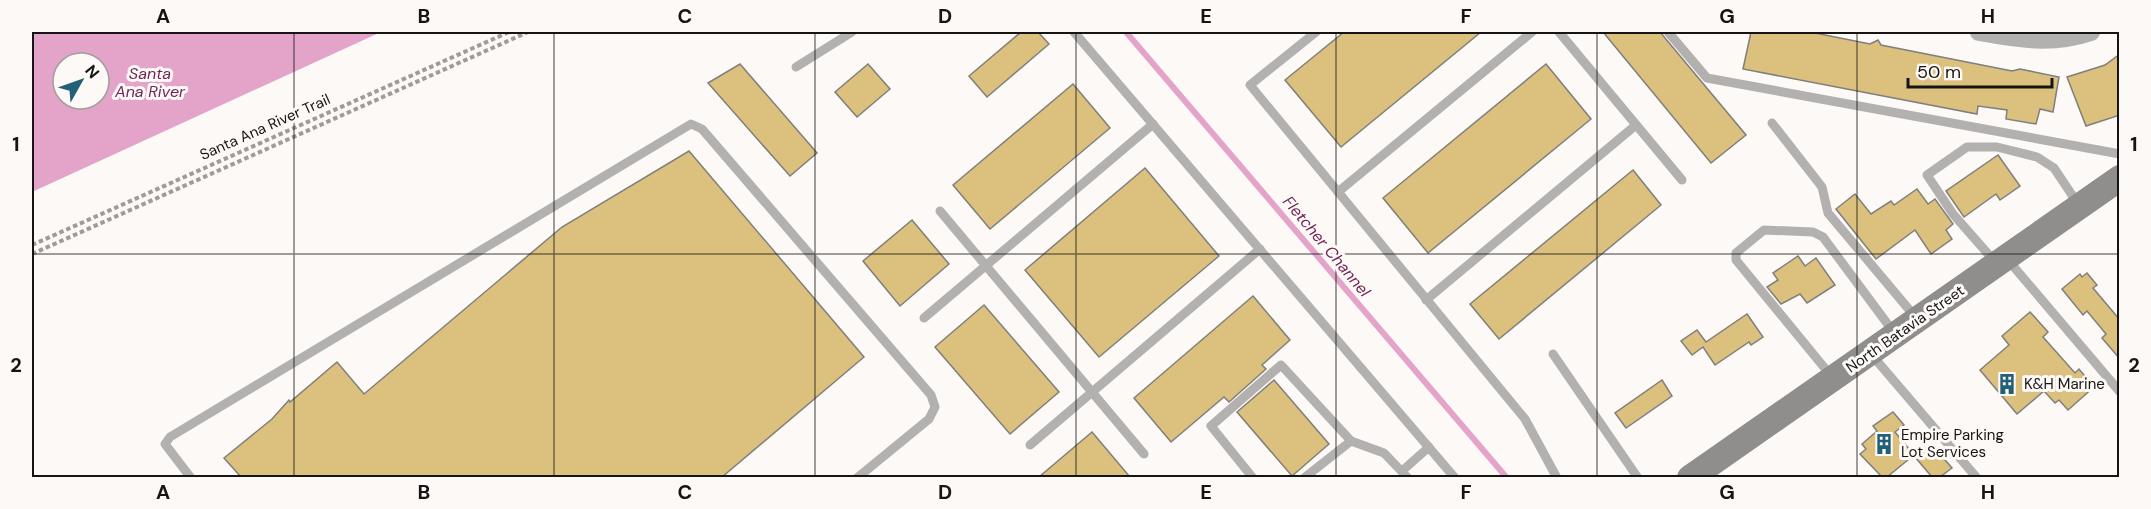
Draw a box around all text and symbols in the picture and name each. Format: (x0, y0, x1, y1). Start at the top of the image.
text: A (156, 3, 170, 29)
text: B (418, 3, 430, 29)
text: C (678, 3, 692, 29)
text: D (938, 3, 952, 29)
text: E (1200, 3, 1212, 29)
text: F (1460, 3, 1472, 29)
text: G (1719, 3, 1735, 29)
text: H (1981, 3, 1995, 29)
north arrow (51, 51, 111, 111)
scale bar (1908, 51, 2052, 89)
text: N (80, 60, 104, 83)
text: 50 m (1917, 60, 1961, 84)
water label: Santa Ana River (114, 63, 186, 102)
street label: Santa Ana River Trail (197, 89, 333, 165)
text: 1 (12, 131, 20, 157)
text: 1 (2130, 131, 2138, 157)
water label: Fletcher Channel (1278, 191, 1375, 302)
street label: North Batavia Street (1842, 281, 1968, 377)
text: 2 (10, 352, 22, 378)
text: 2 (2128, 352, 2140, 378)
building icon: K&H Marine (1995, 372, 2019, 396)
place label: K&H Marine (2024, 374, 2105, 394)
place label: Empire Parking Lot Services (1901, 425, 2004, 462)
building icon: Empire Parking Lot Services (1872, 432, 1896, 456)
text: A (156, 479, 170, 505)
text: B (418, 479, 430, 505)
text: C (678, 479, 692, 505)
text: D (938, 479, 952, 505)
text: E (1200, 479, 1212, 505)
text: F (1460, 479, 1472, 505)
text: G (1719, 479, 1735, 505)
text: H (1981, 479, 1995, 505)

